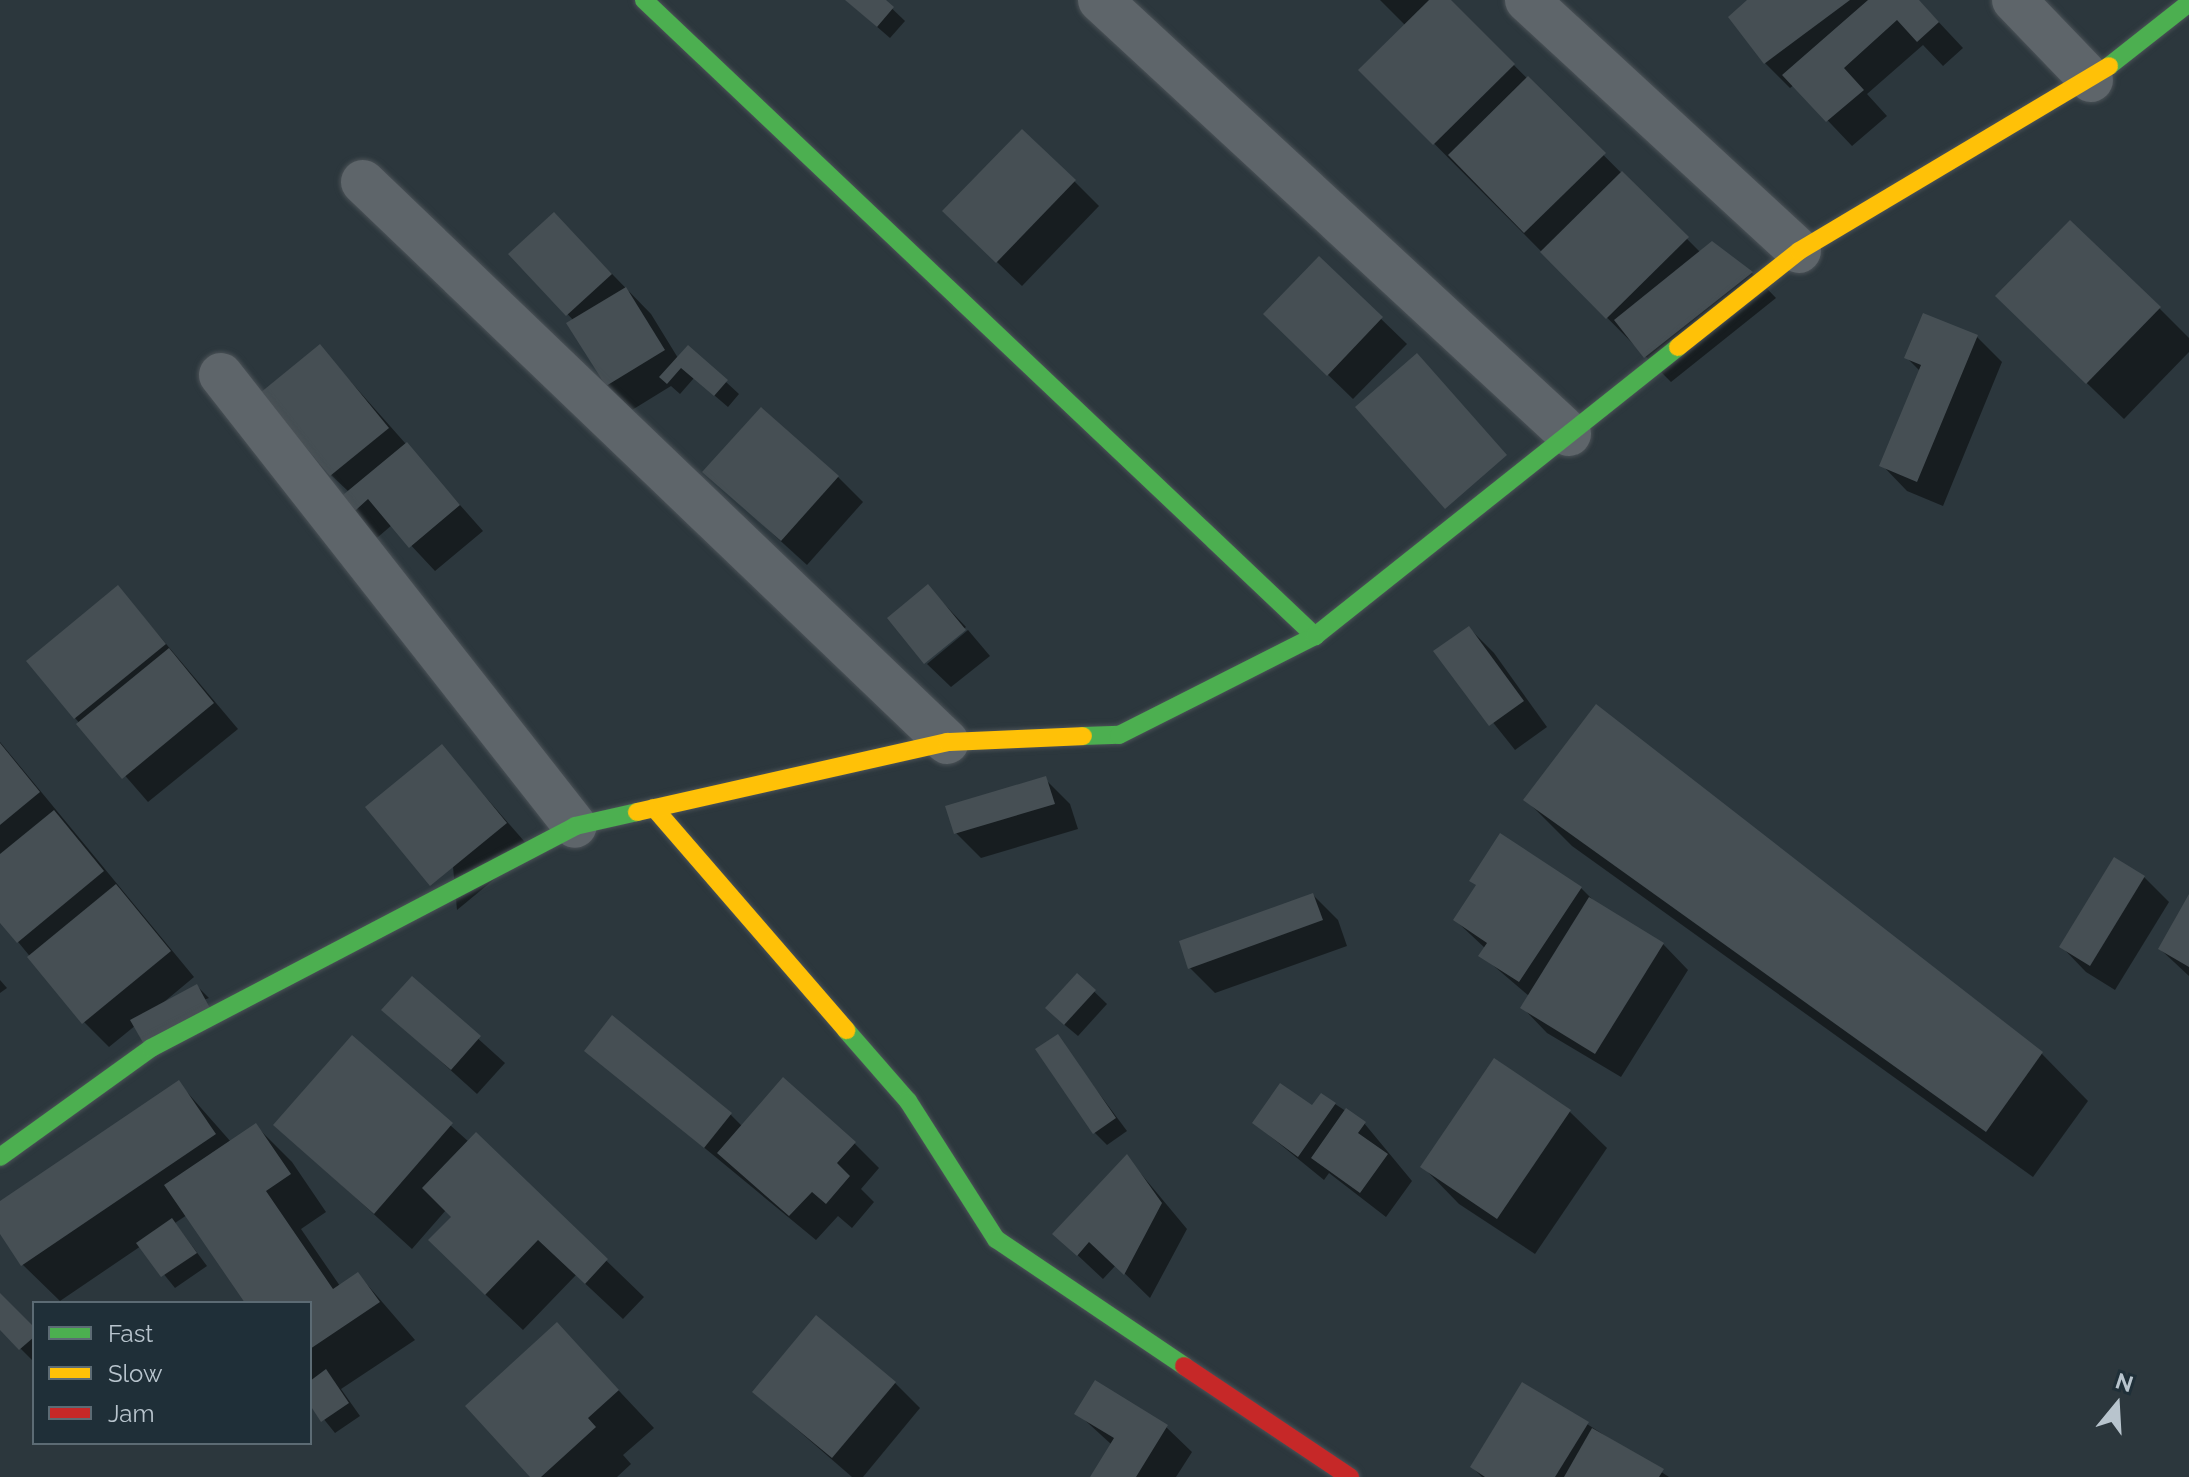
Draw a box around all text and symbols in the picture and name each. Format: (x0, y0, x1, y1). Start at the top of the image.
legend (32, 1301, 312, 1445)
text: Fast (108, 1319, 153, 1348)
text: Slow (108, 1359, 162, 1388)
north arrow (2077, 1365, 2157, 1445)
text: N (2112, 1367, 2136, 1397)
text: Jam (108, 1399, 154, 1428)

